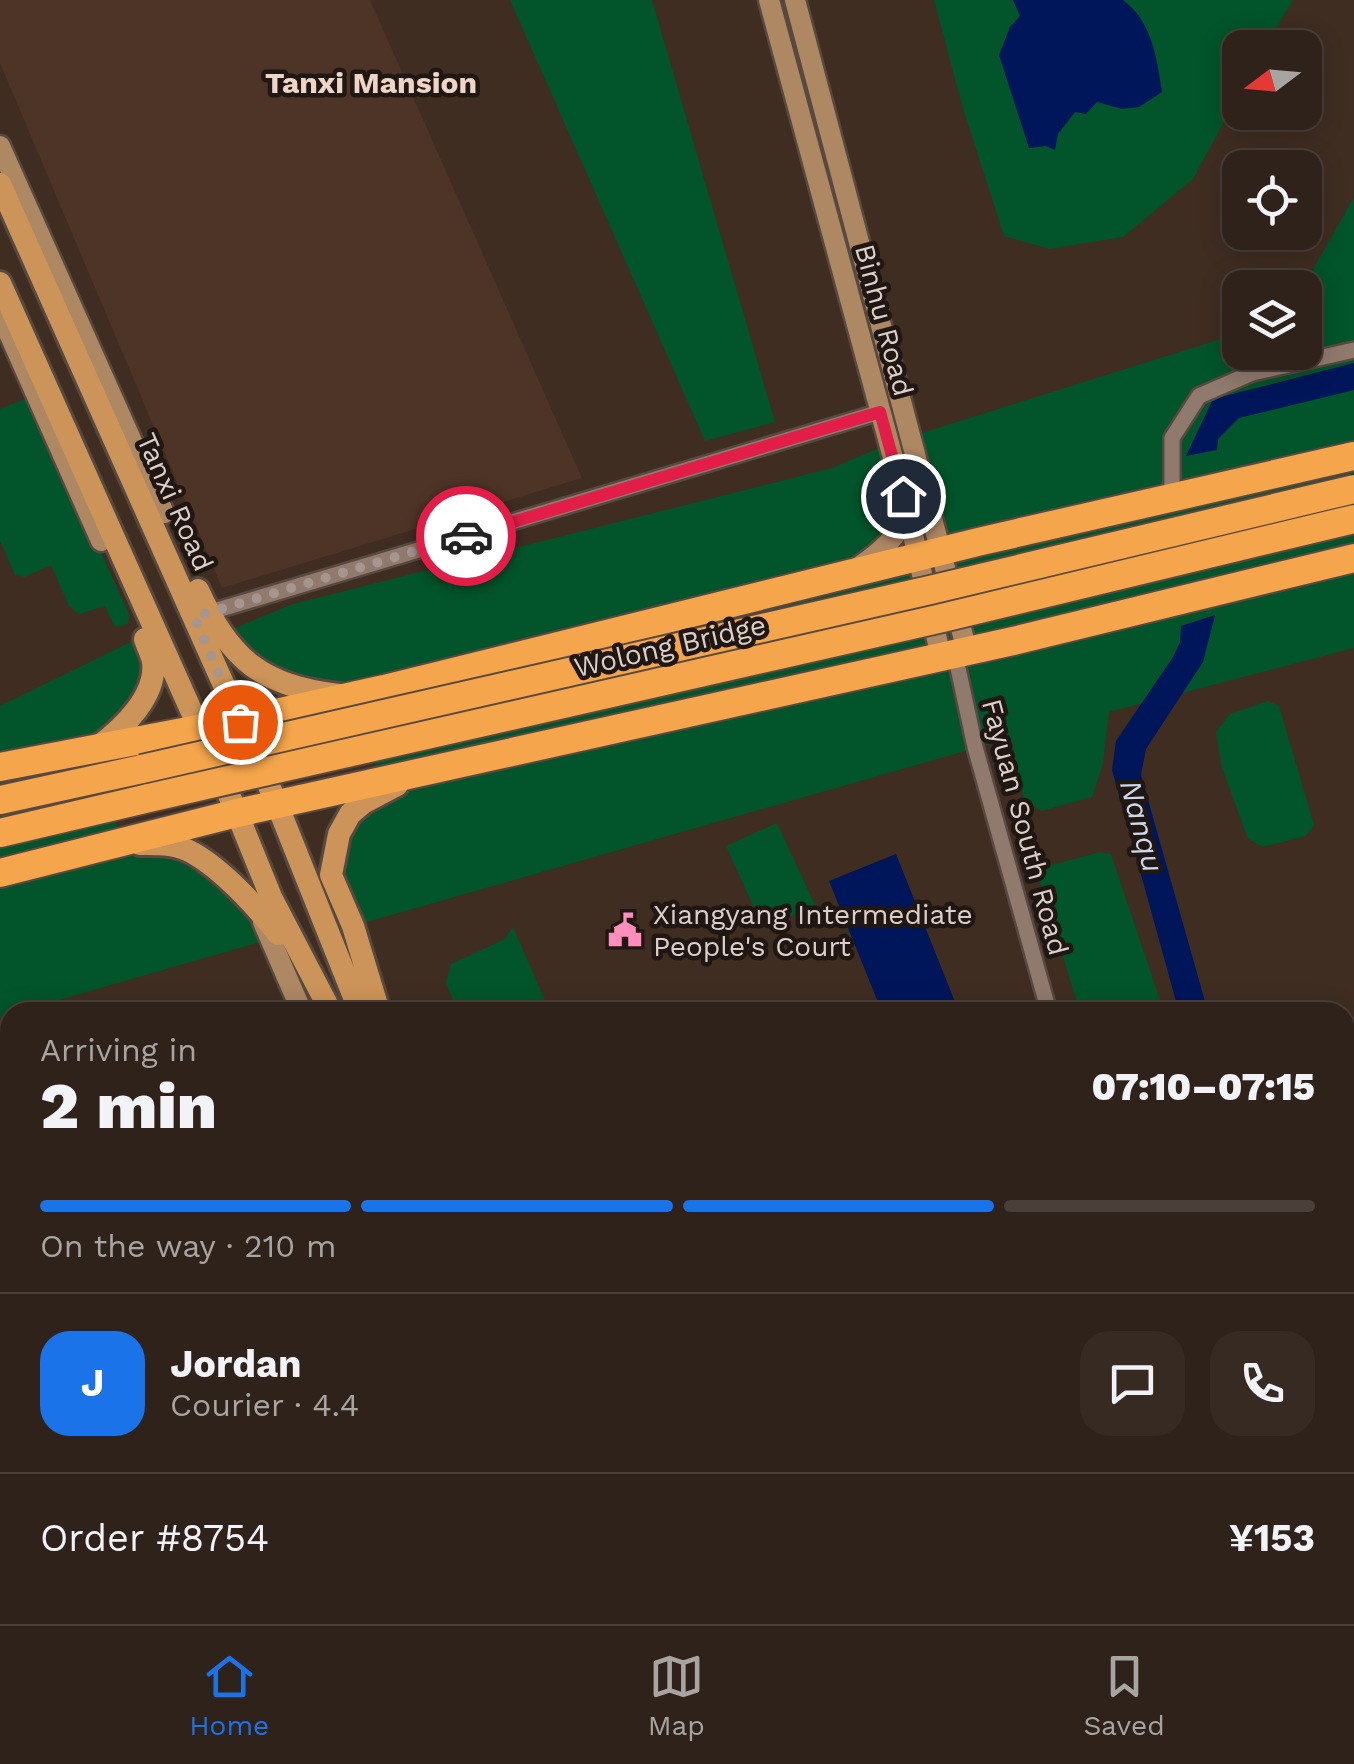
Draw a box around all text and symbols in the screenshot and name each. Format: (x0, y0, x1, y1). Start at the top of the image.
north arrow (1222, 30, 1322, 130)
map controls (1222, 30, 1322, 370)
district label: Tanxi Mansion (265, 65, 477, 100)
button: locate (1222, 150, 1322, 250)
street label: Binhu Road (848, 241, 920, 399)
button: layers (1222, 270, 1322, 370)
street label: Tanxi Road (130, 428, 220, 576)
pin (861, 454, 946, 539)
icon: home (876, 469, 931, 524)
courier (416, 486, 516, 586)
icon: car (439, 509, 494, 564)
street label: Wolong Bridge (571, 608, 769, 684)
pin (198, 680, 283, 765)
icon: bag (213, 695, 268, 750)
street label: Fayuan South Road (975, 695, 1075, 959)
water label: Nanqu (1113, 776, 1171, 876)
place label: Xiangyang Intermediate People's Court (653, 898, 973, 963)
public building icon: Xiangyang Intermediate People's Court (606, 911, 644, 949)
text: Arriving in (40, 1031, 197, 1069)
text: 07:10–07:15 (1091, 1065, 1315, 1109)
text: 2 min (40, 1068, 217, 1144)
text: On the way · 210 m (40, 1227, 337, 1265)
button: chat (1080, 1331, 1185, 1436)
button: phone (1210, 1331, 1315, 1436)
text: Jordan (170, 1342, 302, 1386)
text: J (81, 1361, 104, 1405)
text: Courier · 4.4 (170, 1386, 359, 1424)
text: Order #8754 (40, 1516, 269, 1560)
text: ¥153 (1229, 1516, 1315, 1560)
tab: Home (189, 1649, 269, 1742)
tab: Map (648, 1649, 705, 1742)
tab: Saved (1083, 1649, 1165, 1742)

